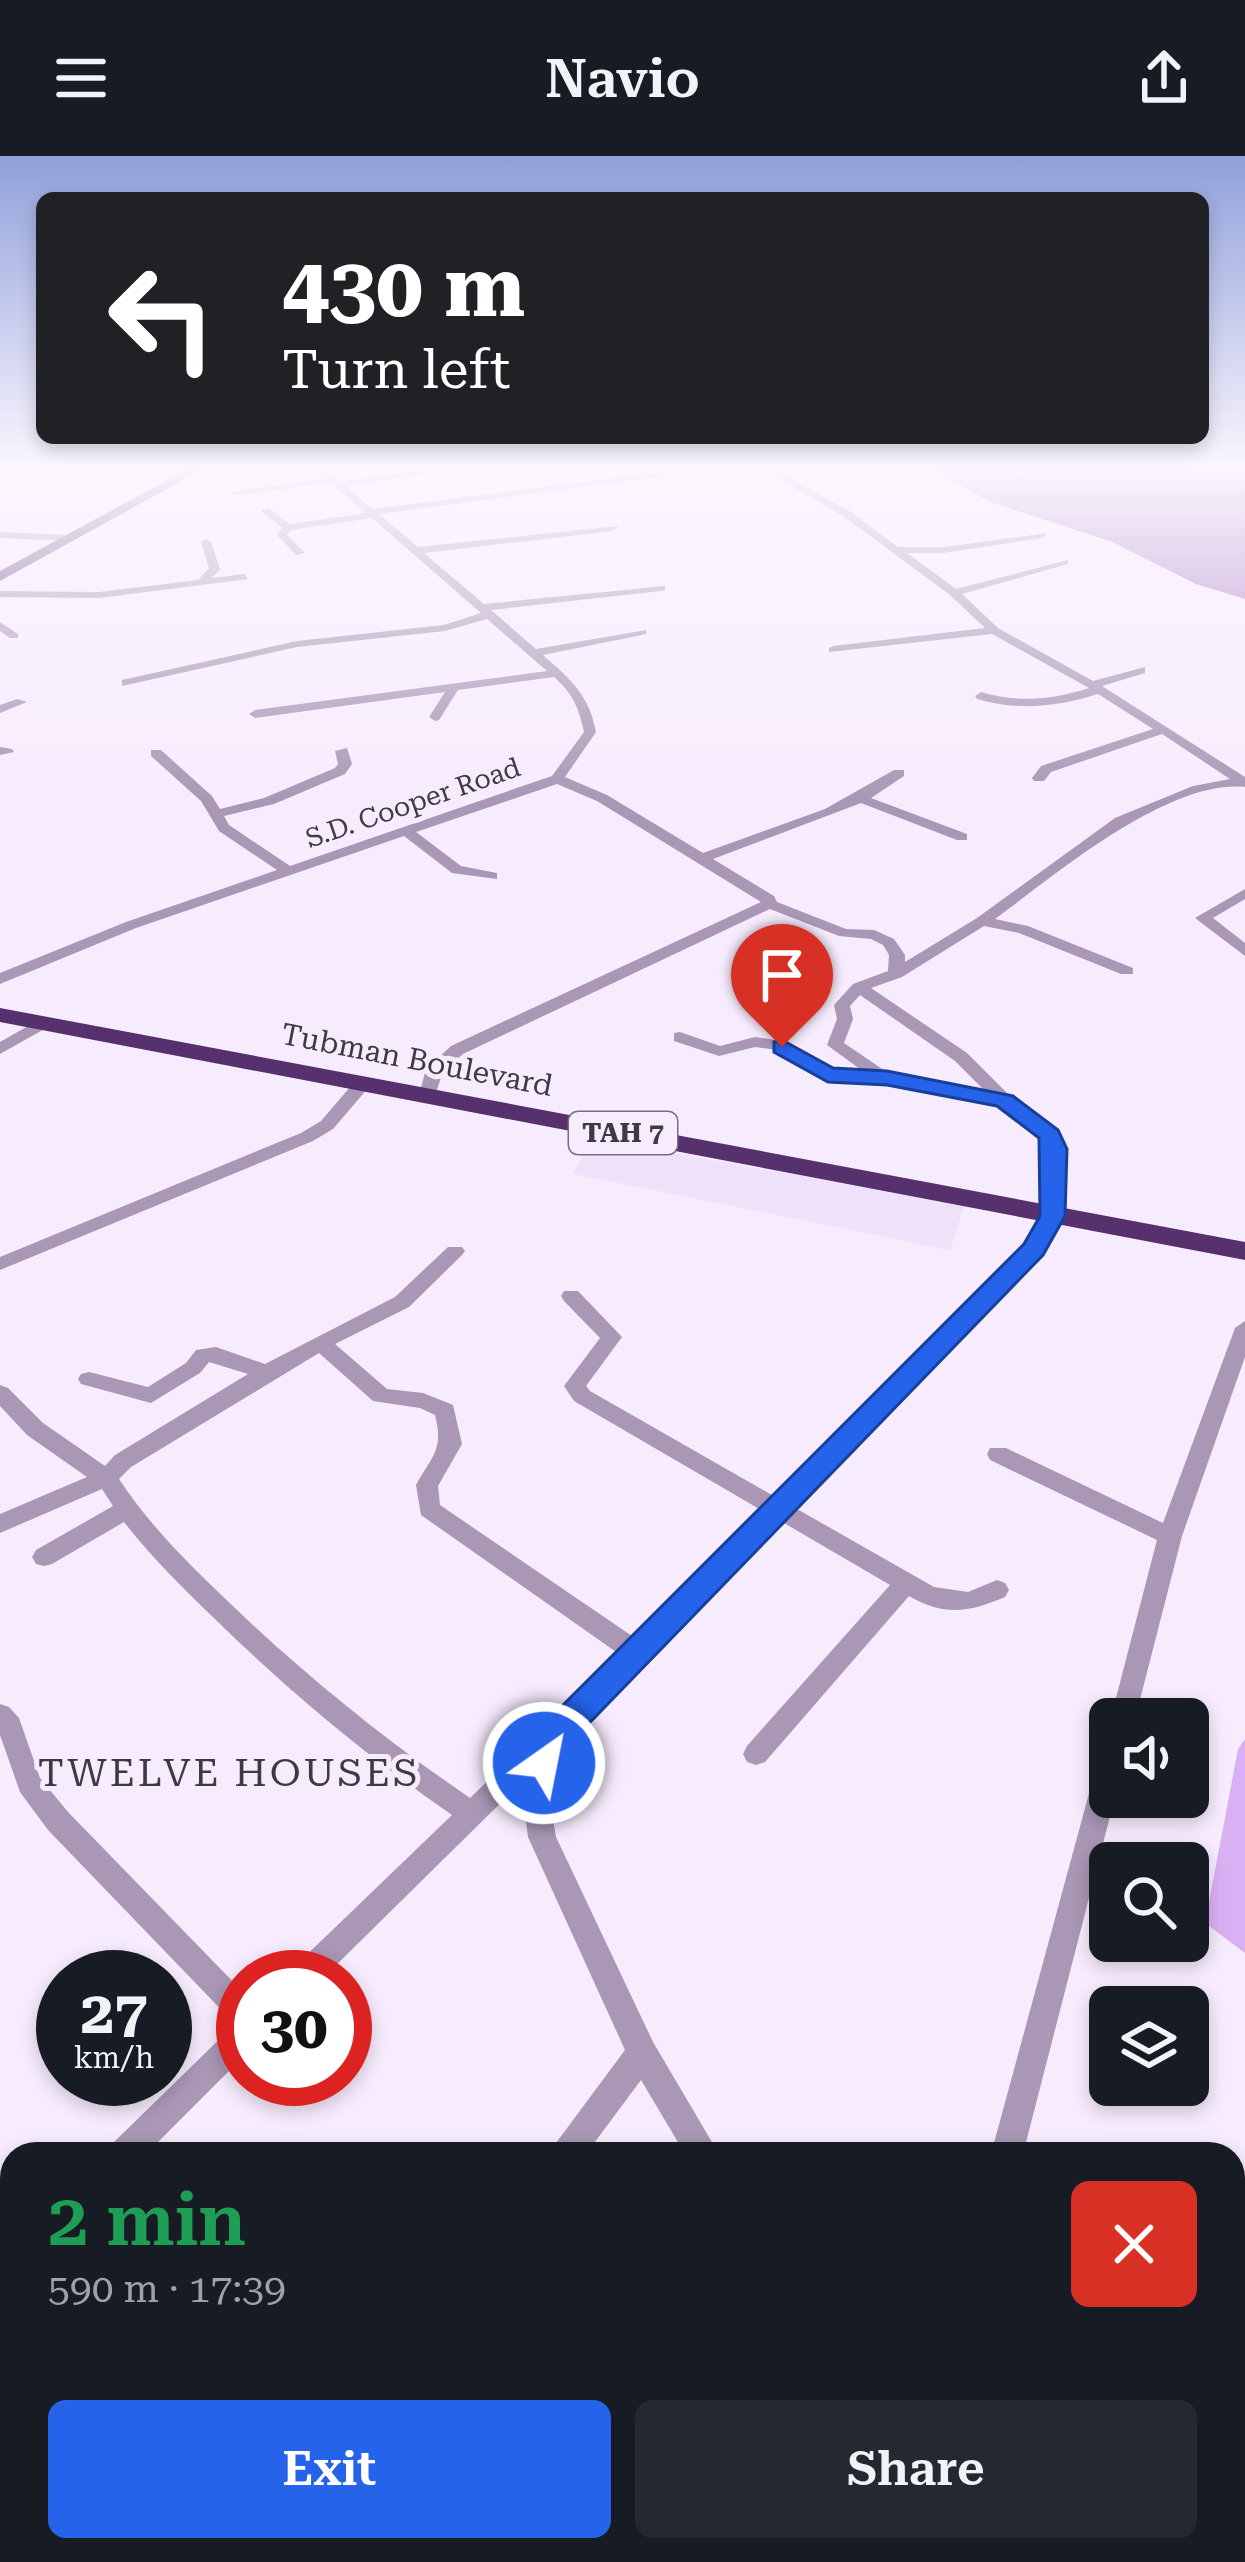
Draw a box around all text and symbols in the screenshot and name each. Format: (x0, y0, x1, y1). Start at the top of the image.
icon: menu (48, 45, 114, 111)
icon: share (1131, 45, 1197, 111)
text: Navio (545, 47, 700, 110)
text: 430 m (282, 238, 525, 336)
icon: left (84, 240, 240, 396)
text: Turn left (282, 338, 510, 401)
street label: S.D. Cooper Road (301, 751, 525, 855)
pin (731, 924, 833, 1047)
icon: arrive (749, 942, 815, 1008)
street label: Tubman Boulevard (279, 1016, 556, 1103)
road number: TAH 7 (569, 1112, 677, 1154)
map controls (1089, 1698, 1209, 2106)
button: sound (1089, 1698, 1209, 1818)
position arrow (481, 1700, 607, 1826)
district label: TWELVE HOUSES (38, 1750, 420, 1796)
button: search (1089, 1842, 1209, 1962)
speed limit sign: 30 (216, 1950, 372, 2106)
text: 27 (80, 1977, 148, 2048)
button: layers (1089, 1986, 1209, 2106)
text: km/h (74, 2040, 154, 2075)
text: 2 min (48, 2178, 246, 2263)
button: close (1071, 2181, 1197, 2307)
text: 590 m · 17:39 (48, 2266, 286, 2312)
button: Exit (48, 2400, 611, 2538)
button: Share (635, 2400, 1197, 2538)

